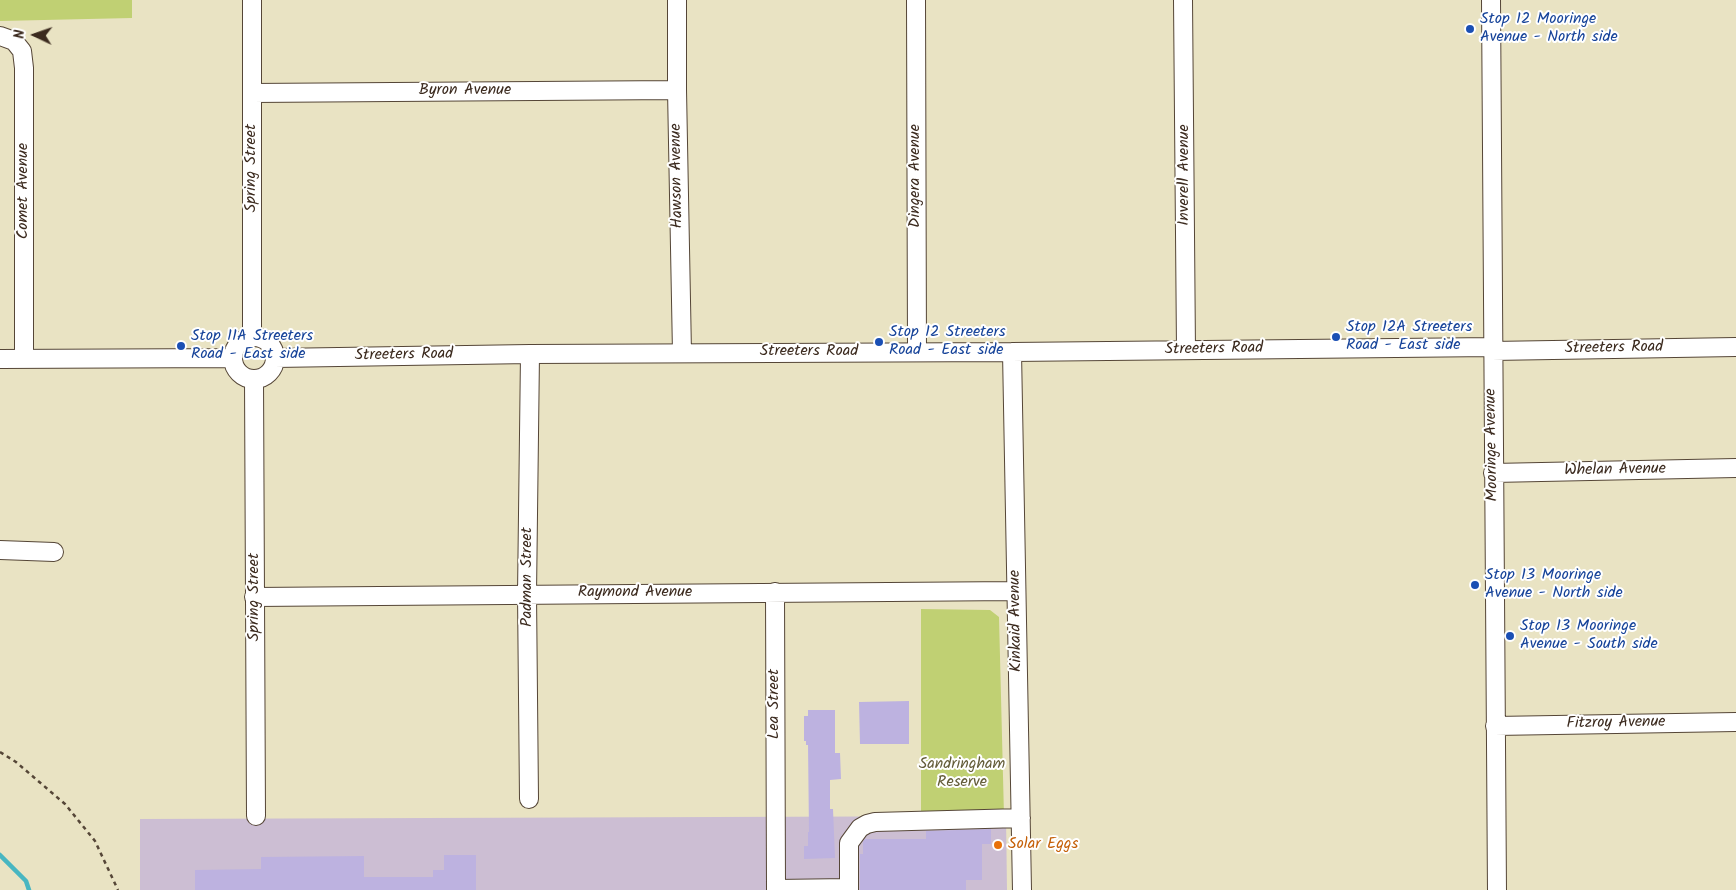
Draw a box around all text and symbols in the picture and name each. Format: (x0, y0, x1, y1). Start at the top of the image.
north arrow (10, 10, 60, 60)
place label: Stop 12 Mooringe Avenue - North side (1480, 10, 1618, 48)
marker: Stop 12 Mooringe Avenue - North side (1464, 23, 1476, 35)
text: N (9, 29, 31, 39)
street label: Byron Avenue (419, 81, 511, 101)
street label: Hawson Avenue (667, 123, 689, 229)
street label: Spring Street (242, 124, 262, 212)
street label: Dingera Avenue (906, 124, 926, 228)
street label: Inverell Avenue (1175, 124, 1195, 226)
street label: Comet Avenue (14, 143, 34, 239)
place label: Stop 12A Streeters Road - East side (1346, 318, 1472, 356)
place label: Stop 12 Streeters Road - East side (889, 323, 1006, 361)
place label: Stop 11A Streeters Road - East side (191, 327, 313, 365)
marker: Stop 12A Streeters Road - East side (1330, 331, 1342, 343)
marker: Stop 12 Streeters Road - East side (873, 336, 885, 348)
street label: Streeters Road (1565, 339, 1663, 359)
marker: Stop 11A Streeters Road - East side (175, 340, 187, 352)
street label: Streeters Road (1165, 340, 1263, 360)
street label: Streeters Road (760, 342, 858, 362)
street label: Streeters Road (355, 346, 453, 366)
street label: Mooringe Avenue (1482, 388, 1504, 502)
street label: Whelan Avenue (1564, 461, 1666, 481)
street label: Padman Street (518, 527, 538, 627)
street label: Spring Street (245, 553, 265, 641)
place label: Stop 13 Mooringe Avenue - North side (1485, 566, 1623, 604)
street label: Kinkaid Avenue (1007, 570, 1027, 672)
marker: Stop 13 Mooringe Avenue - North side (1469, 579, 1481, 591)
street label: Raymond Avenue (578, 583, 692, 603)
place label: Stop 13 Mooringe Avenue - South side (1520, 617, 1658, 655)
marker: Stop 13 Mooringe Avenue - South side (1504, 630, 1516, 642)
street label: Lea Street (765, 669, 785, 739)
street label: Fitzroy Avenue (1566, 714, 1666, 734)
park label: Sandringham Reserve (919, 755, 1005, 793)
place label: Solar Eggs (1008, 835, 1078, 855)
marker: Solar Eggs (992, 839, 1004, 851)

